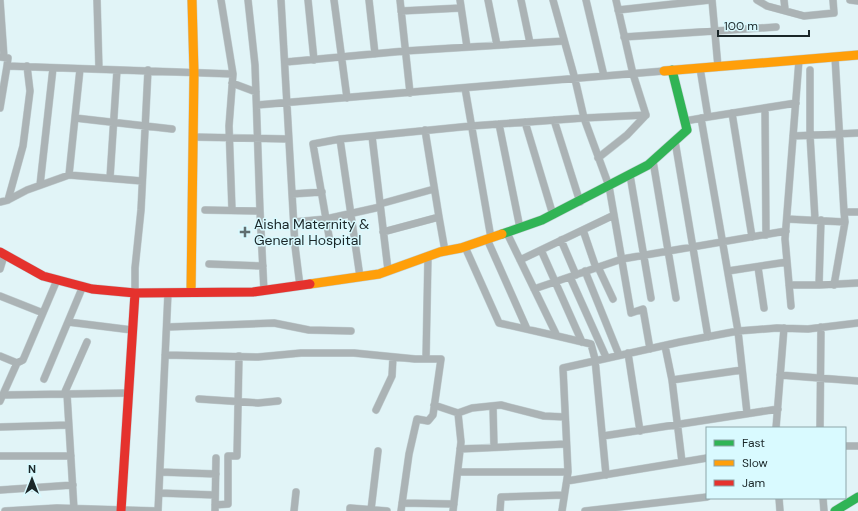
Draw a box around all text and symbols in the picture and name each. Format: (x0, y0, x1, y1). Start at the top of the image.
scale bar (718, 12, 809, 38)
text: 100 m (724, 18, 758, 34)
place label: Aisha Maternity & General Hospital (254, 215, 369, 249)
marker: Aisha Maternity & General Hospital (239, 226, 251, 238)
legend (706, 427, 846, 499)
text: Fast (742, 435, 765, 451)
text: Slow (742, 455, 768, 471)
north arrow (12, 459, 52, 499)
text: N (28, 462, 36, 476)
text: Jam (742, 475, 765, 491)

